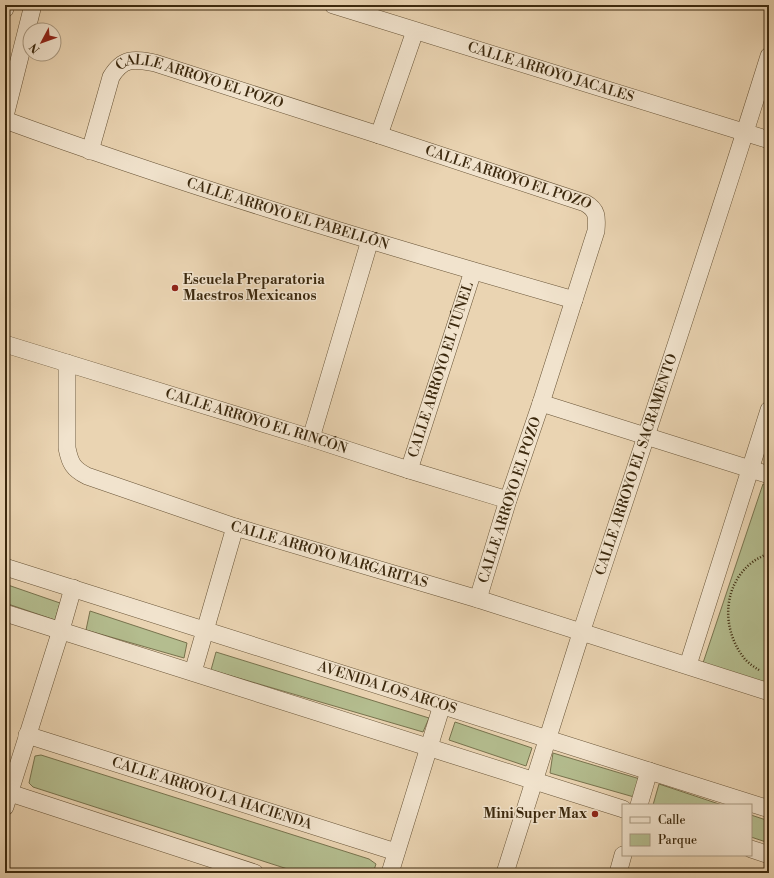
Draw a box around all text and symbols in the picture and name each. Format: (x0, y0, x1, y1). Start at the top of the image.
north arrow (22, 22, 62, 62)
street label: CALLE ARROYO JACALES (465, 38, 636, 107)
text: N (27, 40, 43, 56)
street label: CALLE ARROYO EL POZO (112, 51, 286, 113)
street label: CALLE ARROYO EL POZO (423, 142, 595, 214)
street label: CALLE ARROYO EL PABELLÓN (184, 174, 391, 254)
place label: Escuela Preparatoria Maestros Mexicanos (183, 271, 325, 305)
street label: CALLE ARROYO EL TÚNEL (405, 280, 478, 460)
marker: Escuela Preparatoria Maestros Mexicanos (170, 283, 180, 293)
street label: CALLE ARROYO EL SACRAMENTO (592, 351, 682, 578)
street label: CALLE ARROYO EL RINCÓN (163, 385, 350, 458)
street label: CALLE ARROYO EL POZO (475, 414, 545, 585)
street label: CALLE ARROYO MARGARITAS (228, 517, 430, 593)
street label: AVENIDA LOS ARCOS (315, 657, 459, 719)
street label: CALLE ARROYO LA HACIENDA (110, 753, 315, 834)
legend (622, 804, 752, 856)
place label: Mini Super Max (483, 805, 588, 823)
marker: Mini Super Max (590, 809, 600, 819)
text: Calle (658, 813, 685, 828)
text: Parque (658, 833, 697, 848)

